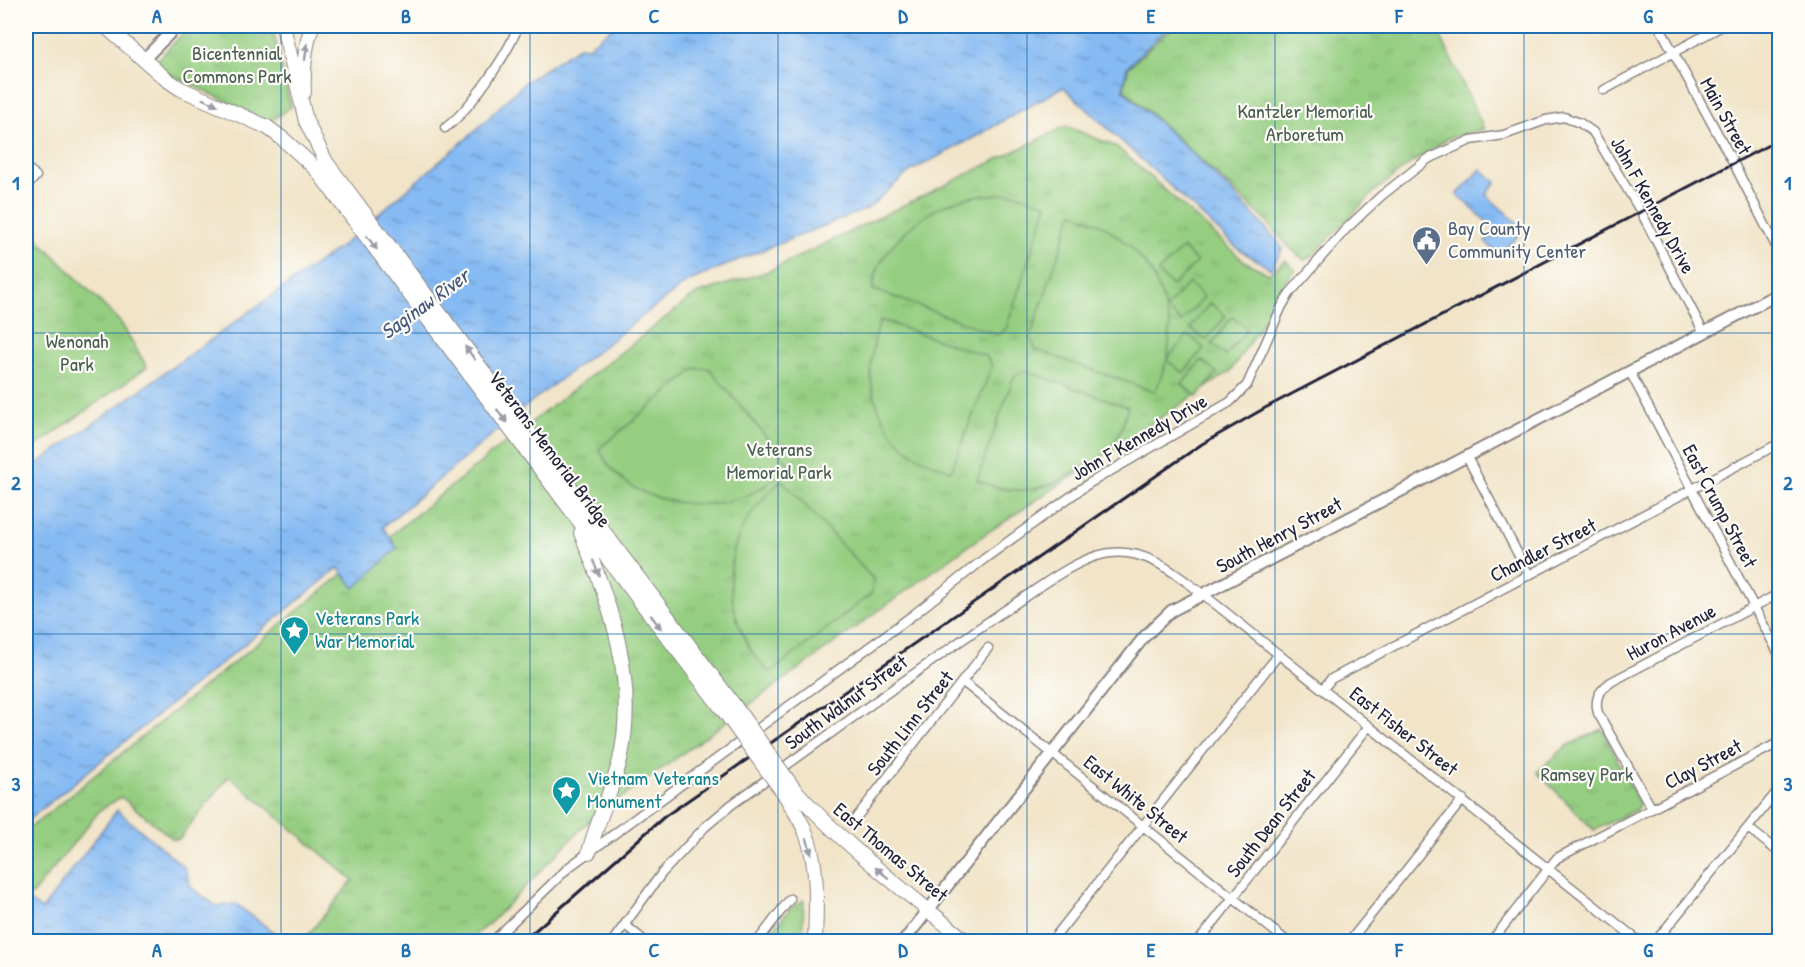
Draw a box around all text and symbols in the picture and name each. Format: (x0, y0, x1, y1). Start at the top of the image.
text: A (152, 2, 162, 29)
text: B (401, 2, 411, 29)
text: C (649, 2, 660, 29)
text: D (898, 2, 908, 29)
text: E (1147, 2, 1156, 29)
text: F (1394, 2, 1404, 29)
text: G (1643, 2, 1653, 29)
park label: Bicentennial Commons Park (182, 39, 292, 89)
one-way arrow (301, 42, 311, 61)
street label: Main Street (1694, 72, 1759, 160)
park label: Kantzler Memorial Arboretum (1237, 97, 1373, 147)
one-way arrow (201, 98, 219, 107)
street label: John F Kennedy Drive (1605, 131, 1702, 278)
text: 1 (12, 169, 20, 196)
text: 1 (1784, 169, 1792, 196)
place label: Bay County Community Center (1448, 214, 1586, 264)
public building icon: Bay County Community Center (1411, 224, 1443, 266)
one-way arrow (366, 235, 378, 251)
water label: Saginaw River (374, 260, 477, 346)
park label: Wenonah Park (46, 327, 108, 377)
one-way arrow (464, 345, 476, 361)
street label: Veterans Memorial Bridge (483, 365, 618, 532)
street label: John F Kennedy Drive (1066, 387, 1212, 486)
one-way arrow (495, 408, 508, 424)
park label: Veterans Memorial Park (727, 435, 831, 485)
street label: East Crump Street (1677, 439, 1765, 573)
text: 2 (11, 469, 21, 496)
text: 2 (1783, 469, 1793, 496)
street label: South Henry Street (1211, 490, 1347, 579)
street label: Chandler Street (1485, 511, 1602, 588)
one-way arrow (591, 559, 601, 577)
street label: Huron Avenue (1621, 597, 1720, 666)
place label: Veterans Park War Memorial (315, 604, 419, 654)
place icon: Veterans Park War Memorial (278, 614, 310, 656)
one-way arrow (649, 614, 661, 629)
street label: South Walnut Street (779, 647, 913, 755)
street label: South Linn Street (860, 664, 960, 781)
street label: East Fisher Street (1344, 680, 1465, 782)
street label: Clay Street (1659, 731, 1747, 795)
street label: East White Street (1078, 748, 1195, 850)
park label: Ramsey Park (1541, 760, 1633, 787)
street label: South Dean Street (1220, 762, 1322, 882)
place label: Vietnam Veterans Monument (587, 764, 719, 814)
text: 3 (12, 770, 21, 797)
text: 3 (1784, 770, 1793, 797)
place icon: Vietnam Veterans Monument (550, 774, 582, 816)
street label: East Thomas Street (828, 796, 955, 908)
one-way arrow (805, 837, 815, 855)
one-way arrow (875, 868, 890, 880)
text: A (152, 936, 162, 963)
text: B (401, 936, 411, 963)
text: C (649, 936, 660, 963)
text: D (898, 936, 908, 963)
text: E (1147, 936, 1156, 963)
text: F (1394, 936, 1404, 963)
text: G (1643, 936, 1653, 963)

